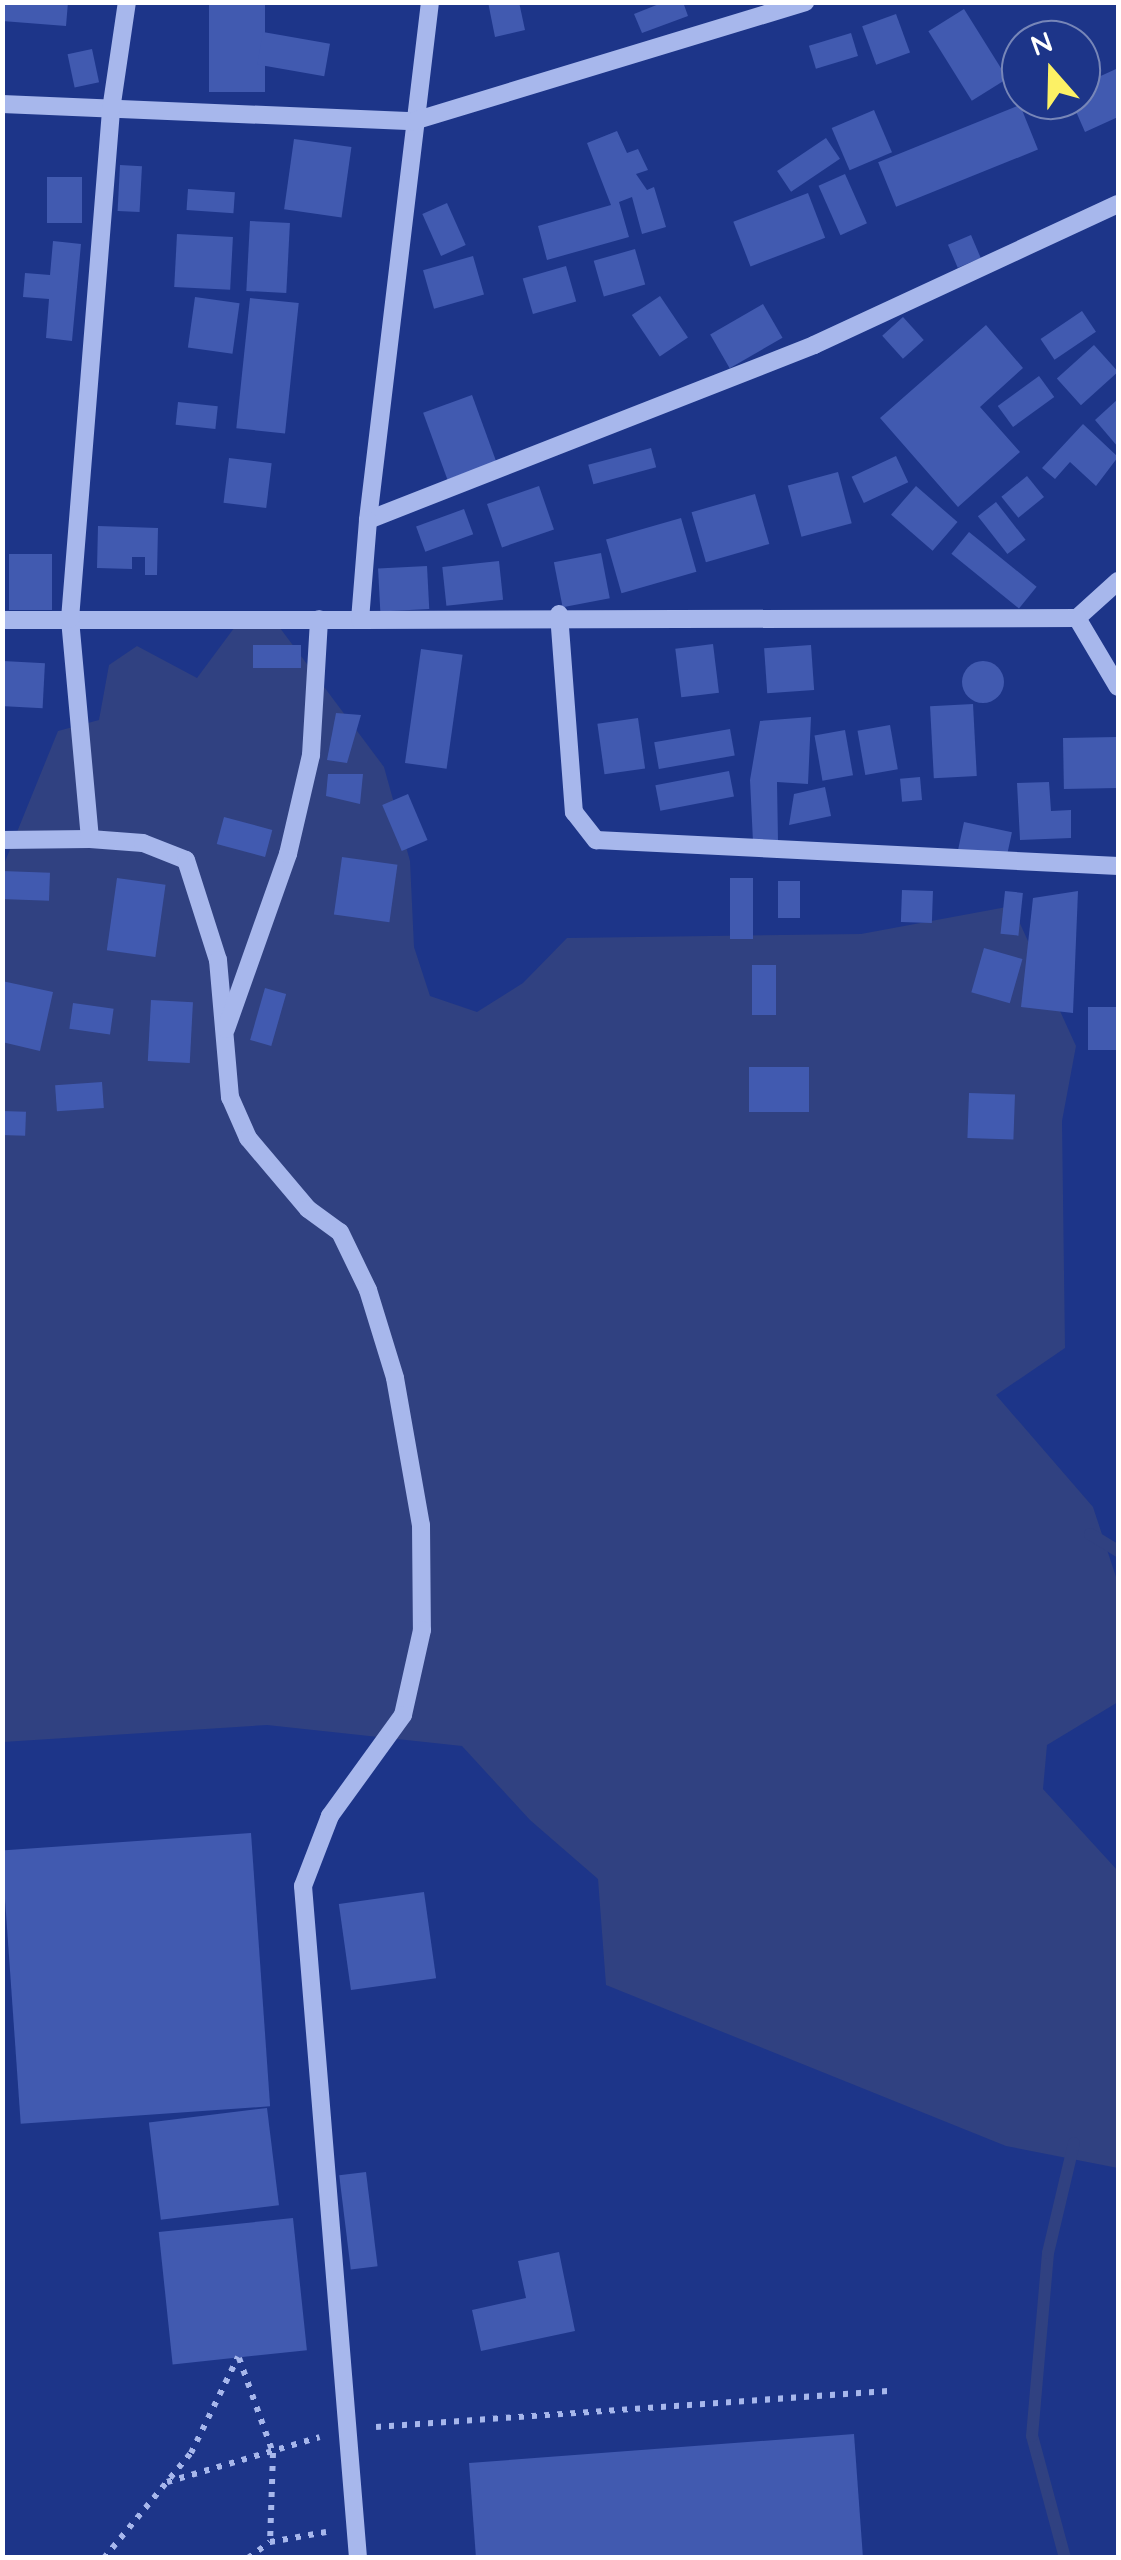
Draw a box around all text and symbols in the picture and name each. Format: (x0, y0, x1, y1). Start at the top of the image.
north arrow (1001, 20, 1101, 120)
text: N (1026, 23, 1057, 63)

